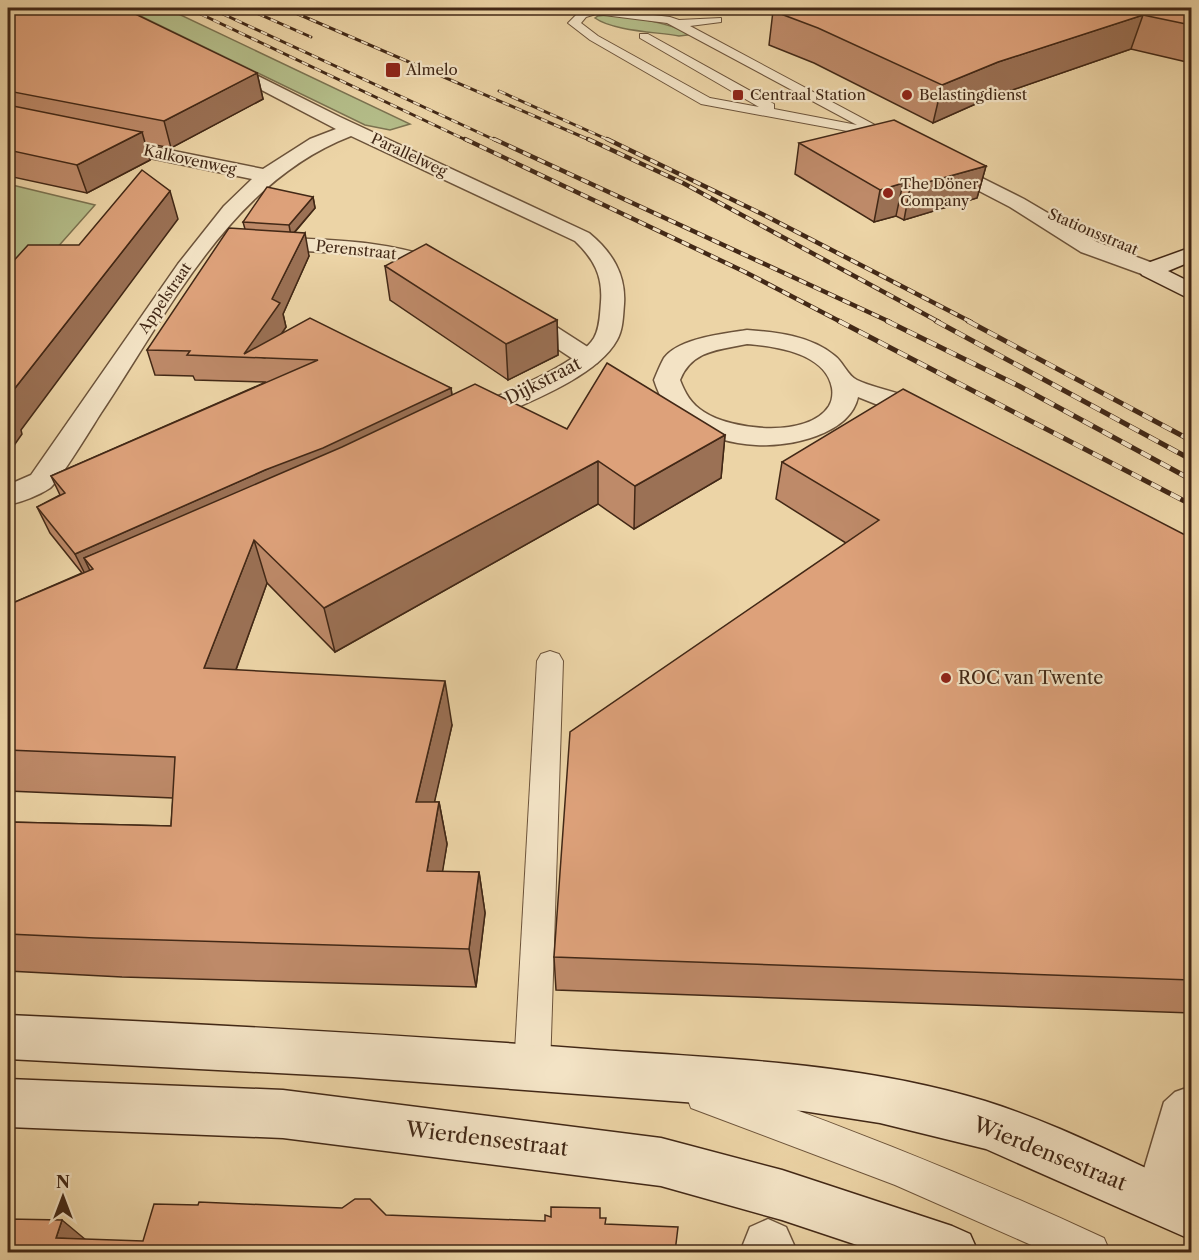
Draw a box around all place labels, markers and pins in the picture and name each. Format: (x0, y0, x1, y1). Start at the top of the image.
place label: Almelo (405, 60, 458, 79)
marker: Almelo (384, 61, 402, 79)
place label: Centraal Station (750, 85, 866, 104)
place label: Belastingdienst (919, 85, 1028, 104)
marker: Centraal Station (731, 88, 745, 102)
marker: Belastingdienst (900, 88, 914, 102)
place label: The Döner Company (900, 174, 979, 210)
marker: The Döner Company (881, 186, 895, 200)
place label: ROC van Twente (958, 667, 1103, 689)
marker: ROC van Twente (939, 671, 953, 685)

